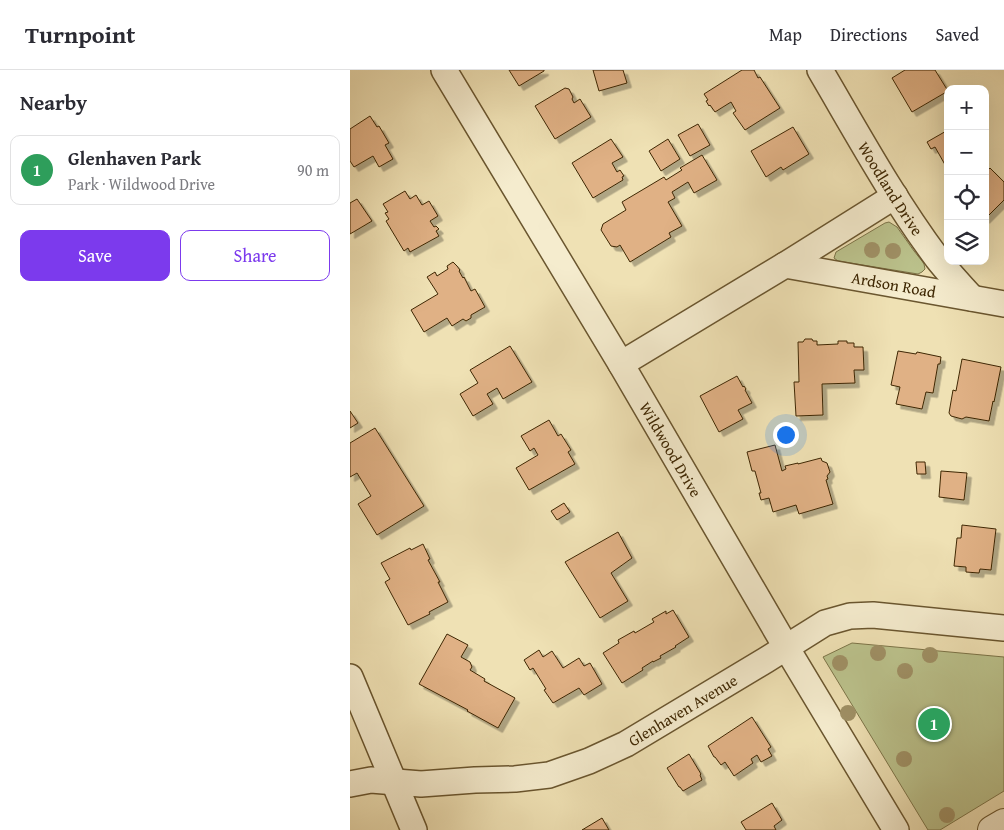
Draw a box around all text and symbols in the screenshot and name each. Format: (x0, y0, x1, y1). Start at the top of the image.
text: Turnpoint (25, 17, 135, 52)
text: Map (769, 21, 802, 48)
text: Directions (830, 21, 907, 48)
text: Saved (935, 21, 979, 48)
map controls (944, 85, 989, 265)
button: + (944, 85, 989, 130)
text: Nearby (20, 87, 87, 118)
button: − (944, 130, 989, 175)
street label: Woodland Drive (852, 137, 929, 240)
text: Glenhaven Park (68, 144, 201, 172)
text: 1 (33, 158, 41, 182)
text: 90 m (297, 158, 329, 182)
text: Park · Wildwood Drive (68, 172, 215, 196)
button: locate (944, 175, 989, 220)
button: layers (944, 220, 989, 265)
button: Save (20, 230, 170, 281)
button: Share (180, 230, 330, 281)
street label: Ardson Road (850, 265, 938, 304)
street label: Wildwood Drive (634, 397, 708, 501)
your location (773, 422, 799, 448)
street label: Glenhaven Avenue (623, 668, 742, 752)
pin: 1 (918, 705, 950, 743)

